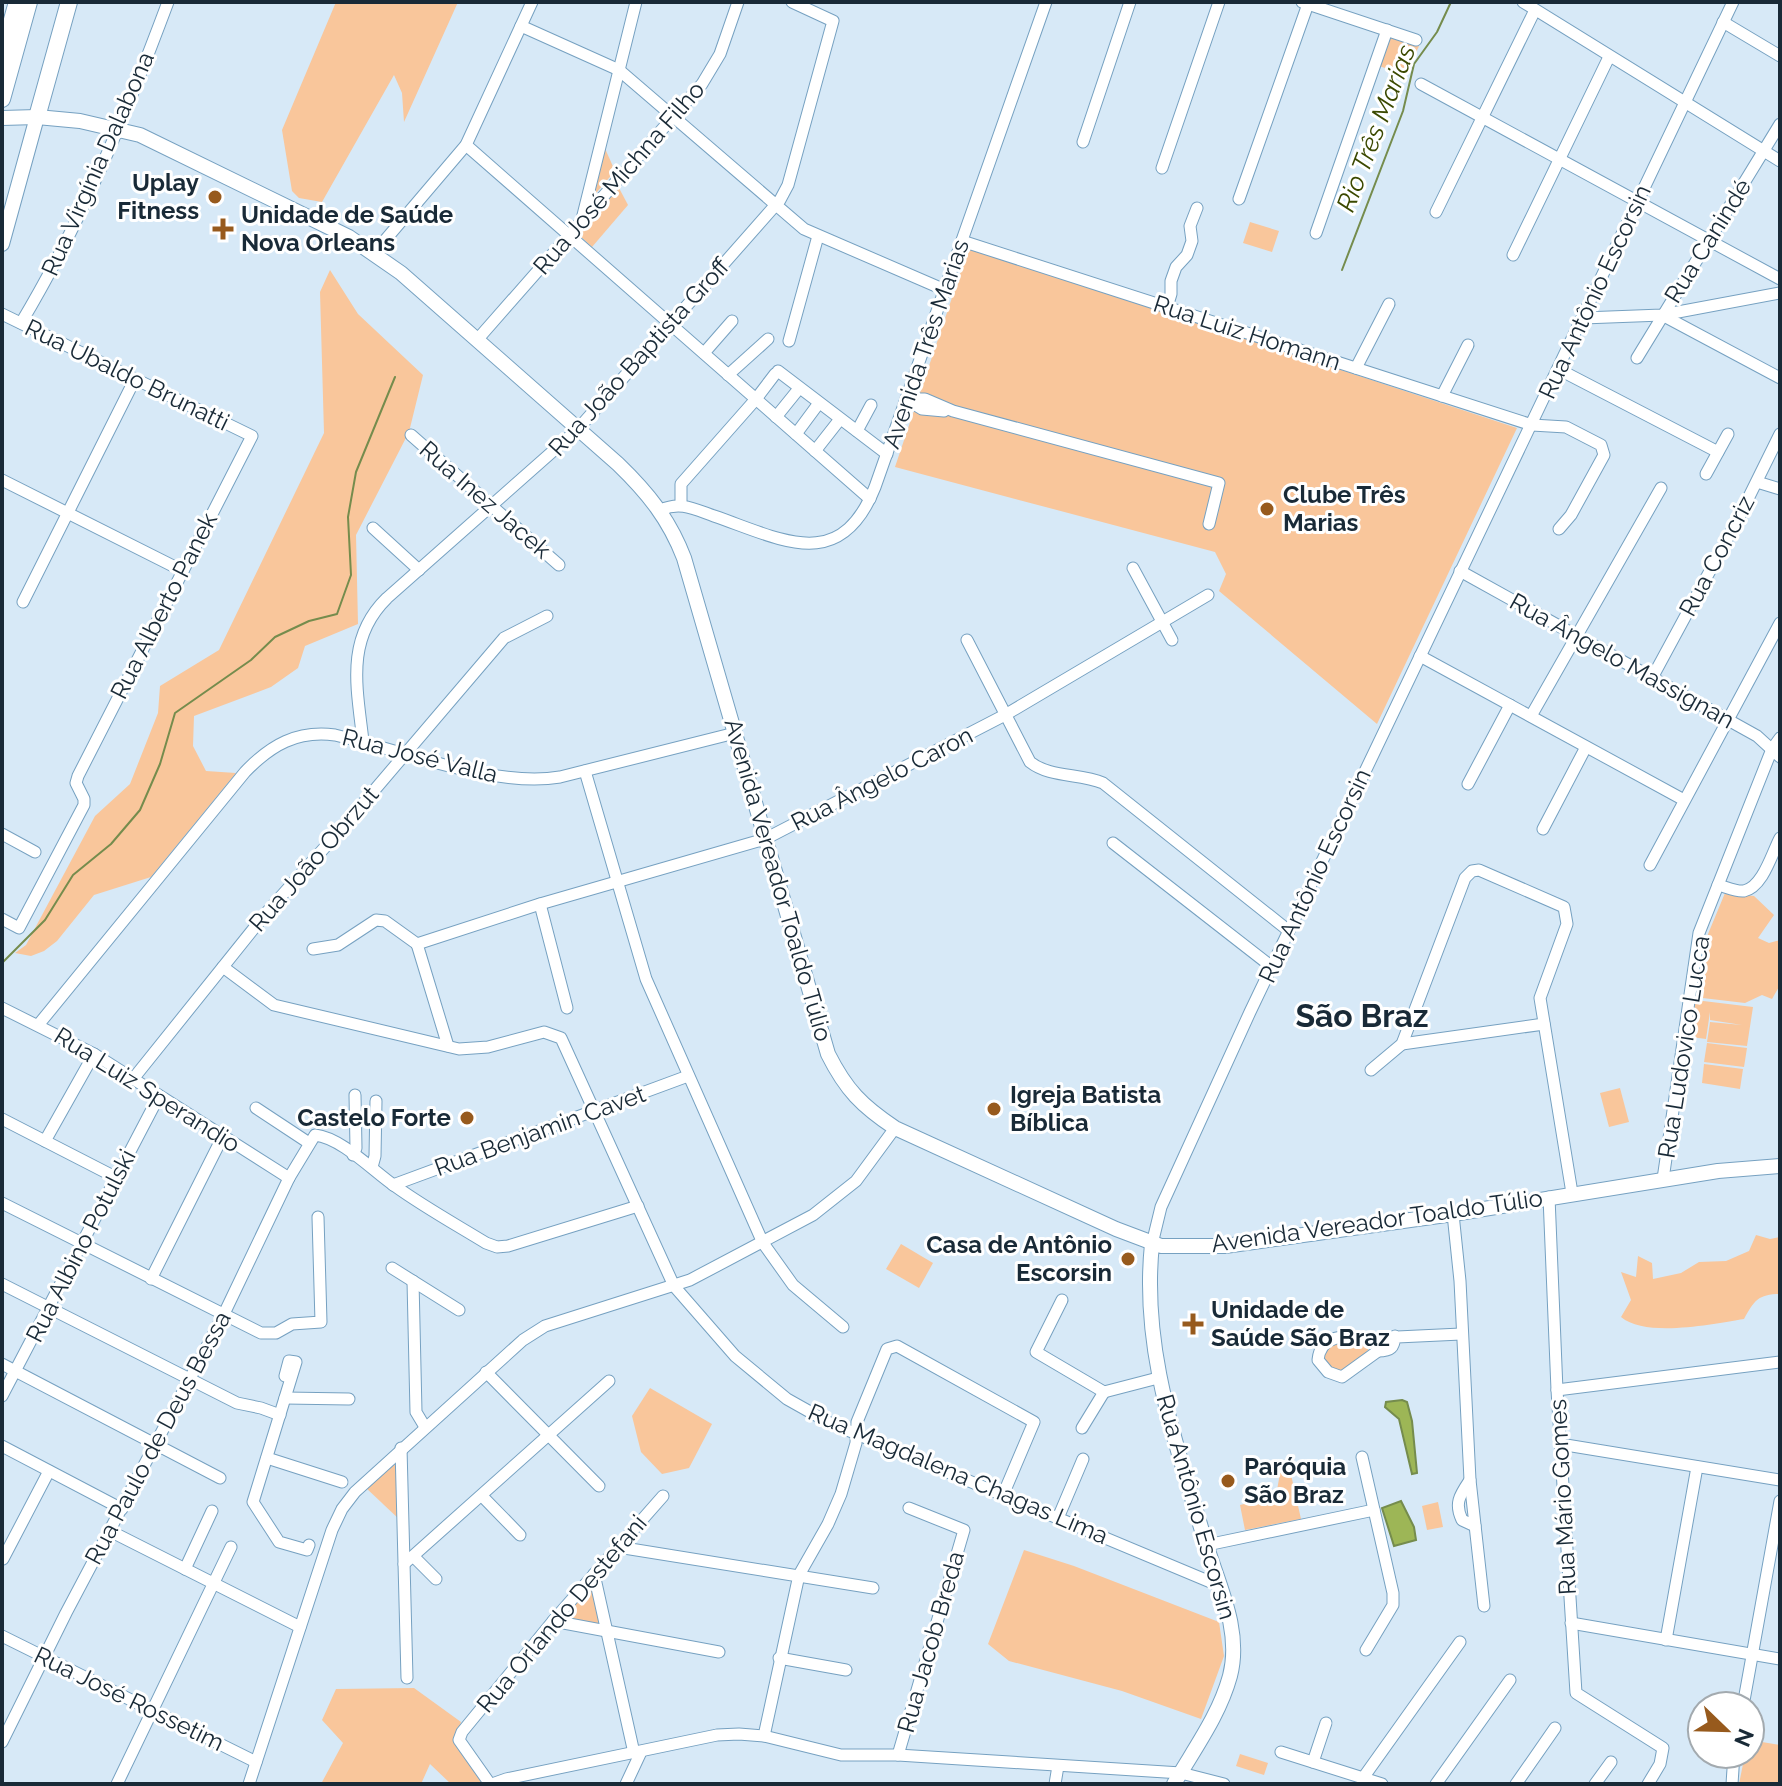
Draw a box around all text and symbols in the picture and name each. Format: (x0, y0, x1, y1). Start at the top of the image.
water label: Rio Três Marias (1330, 40, 1422, 216)
street label: Rua Virgínia Dalabona (35, 47, 160, 280)
street label: Rua José Michna Filho (527, 75, 710, 280)
place label: Uplay Fitness (117, 168, 199, 225)
street label: Rua Canindé (1658, 173, 1757, 308)
street label: Rua Antônio Escorsin (1532, 180, 1657, 403)
marker: Uplay Fitness (206, 188, 224, 206)
place label: Unidade de Saúde Nova Orleans (241, 200, 453, 257)
marker: Unidade de Saúde Nova Orleans (212, 218, 234, 240)
street label: Avenida Três Marias (876, 235, 975, 452)
street label: Rua João Baptista Groff (542, 251, 736, 462)
street label: Rua Luiz Homann (1150, 289, 1344, 376)
street label: Rua Ubaldo Brunatti (20, 312, 234, 437)
street label: Rua Inez Jacek (414, 435, 557, 565)
place label: Clube Três Marias (1283, 480, 1406, 537)
street label: Rua Concriz (1673, 491, 1760, 621)
marker: Clube Três Marias (1258, 500, 1276, 518)
street label: Rua Alberto Panek (104, 508, 223, 704)
street label: Rua Ângelo Massignan (1505, 587, 1740, 734)
street label: Avenida Vereador Toaldo Túlio (718, 715, 838, 1045)
street label: Rua Ângelo Caron (786, 720, 978, 837)
street label: Rua José Valla (339, 722, 501, 789)
street label: Rua Antônio Escorsin (1252, 764, 1377, 987)
street label: Rua João Obrzut (243, 780, 385, 937)
street label: Rua Ludovico Lucca (1652, 934, 1715, 1160)
district label: São Braz (1295, 997, 1429, 1034)
street label: Rua Luiz Sperandio (49, 1021, 246, 1158)
street label: Rua Benjamin Cavet (430, 1079, 649, 1182)
place label: Igreja Batista Bíblica (1010, 1080, 1162, 1137)
marker: Igreja Batista Bíblica (985, 1100, 1003, 1118)
place label: Castelo Forte (297, 1103, 451, 1132)
marker: Castelo Forte (458, 1109, 476, 1127)
street label: Rua Albino Potulski (19, 1144, 142, 1347)
street label: Avenida Vereador Toaldo Túlio (1209, 1183, 1544, 1258)
place label: Casa de Antônio Escorsin (926, 1230, 1112, 1287)
marker: Casa de Antônio Escorsin (1119, 1250, 1137, 1268)
place label: Unidade de Saúde São Braz (1211, 1295, 1390, 1352)
street label: Rua Paulo de Deus Bessa (78, 1306, 237, 1569)
marker: Unidade de Saúde São Braz (1182, 1313, 1204, 1335)
street label: Rua Antônio Escorsin (1150, 1391, 1243, 1623)
street label: Rua Magdalena Chagas Lima (804, 1397, 1113, 1550)
street label: Rua Mário Gomes (1543, 1398, 1582, 1596)
place label: Paróquia São Braz (1244, 1452, 1346, 1509)
marker: Paróquia São Braz (1219, 1472, 1237, 1490)
street label: Rua Orlando Destefani (470, 1509, 653, 1718)
street label: Rua Jacob Breda (891, 1548, 970, 1736)
street label: Rua José Rossetim (29, 1640, 229, 1757)
north arrow (1686, 1690, 1766, 1770)
text: N (1729, 1725, 1760, 1751)

